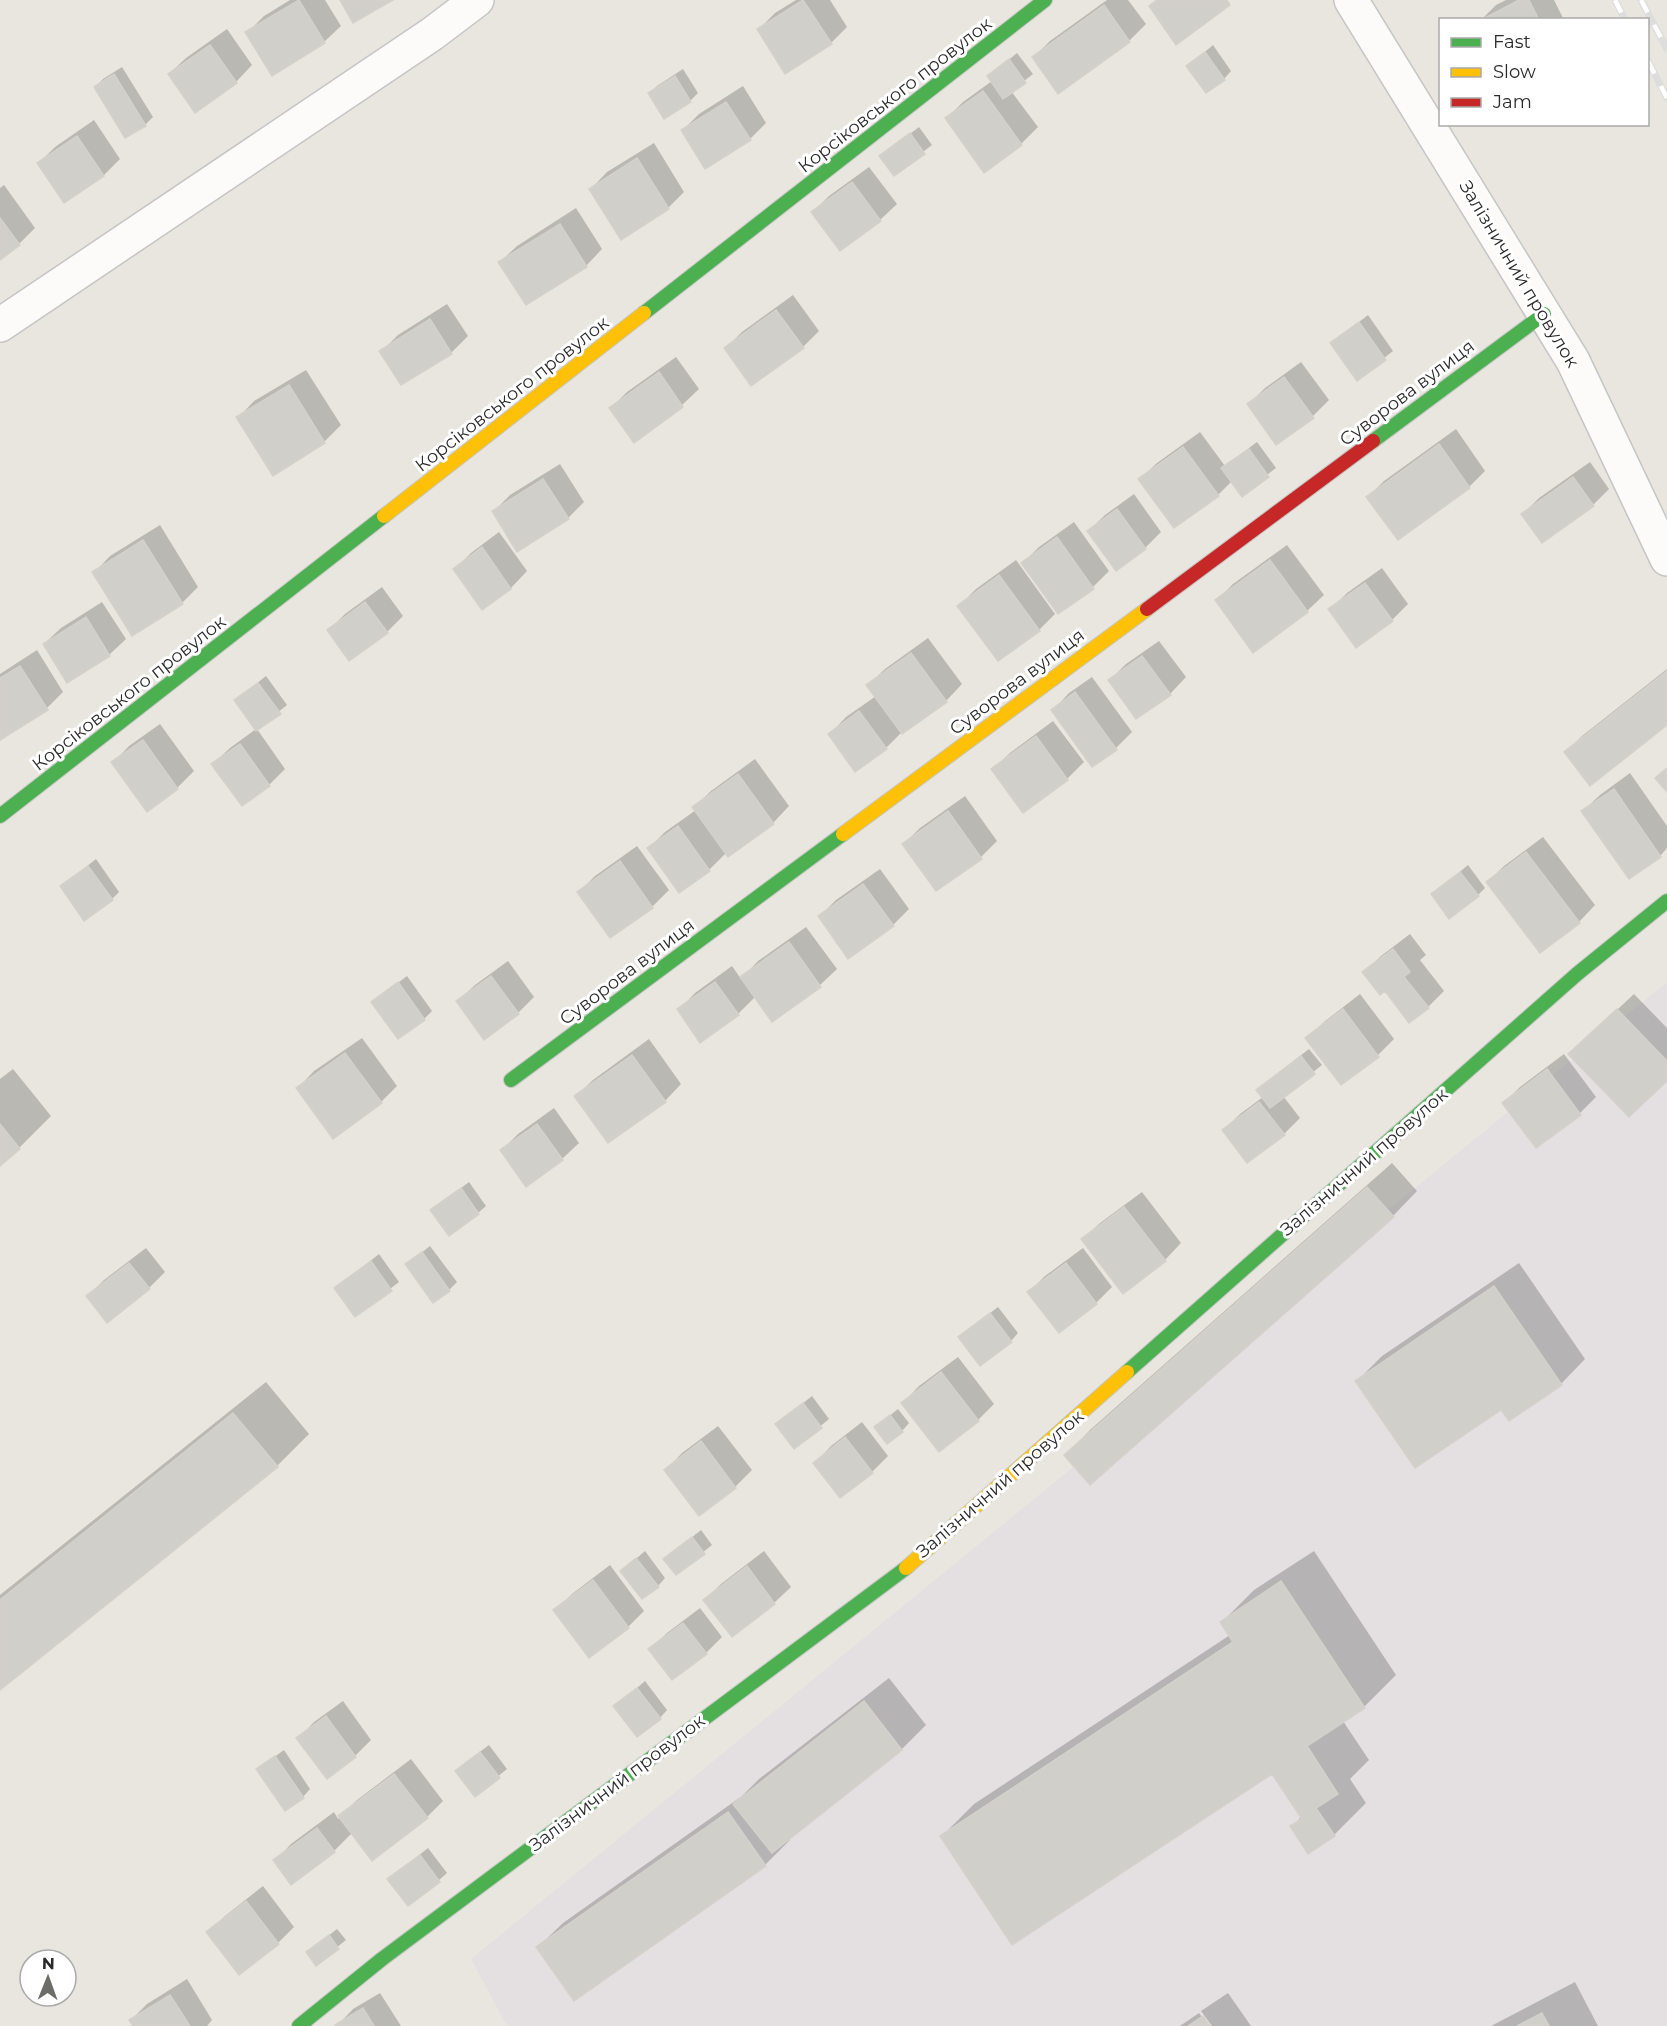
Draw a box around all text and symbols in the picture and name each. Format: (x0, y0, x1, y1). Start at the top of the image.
street label: Корсіковського провулок (794, 12, 997, 177)
legend (1439, 18, 1649, 126)
text: Fast (1493, 31, 1531, 53)
text: Slow (1493, 61, 1536, 83)
text: Jam (1492, 91, 1532, 113)
street label: Залізничний провулок (1454, 176, 1584, 372)
street label: Корсіковського провулок (411, 311, 614, 476)
street label: Суворова вулиця (1335, 335, 1479, 451)
street label: Корсіковського провулок (28, 610, 231, 775)
street label: Суворова вулиця (945, 624, 1089, 740)
street label: Суворова вулиця (555, 914, 699, 1030)
street label: Залізничний провулок (1276, 1083, 1452, 1241)
street label: Залізничний провулок (912, 1405, 1088, 1563)
street label: Залізничний провулок (525, 1709, 710, 1856)
north arrow (18, 1948, 78, 2008)
text: N (42, 1954, 55, 1973)

